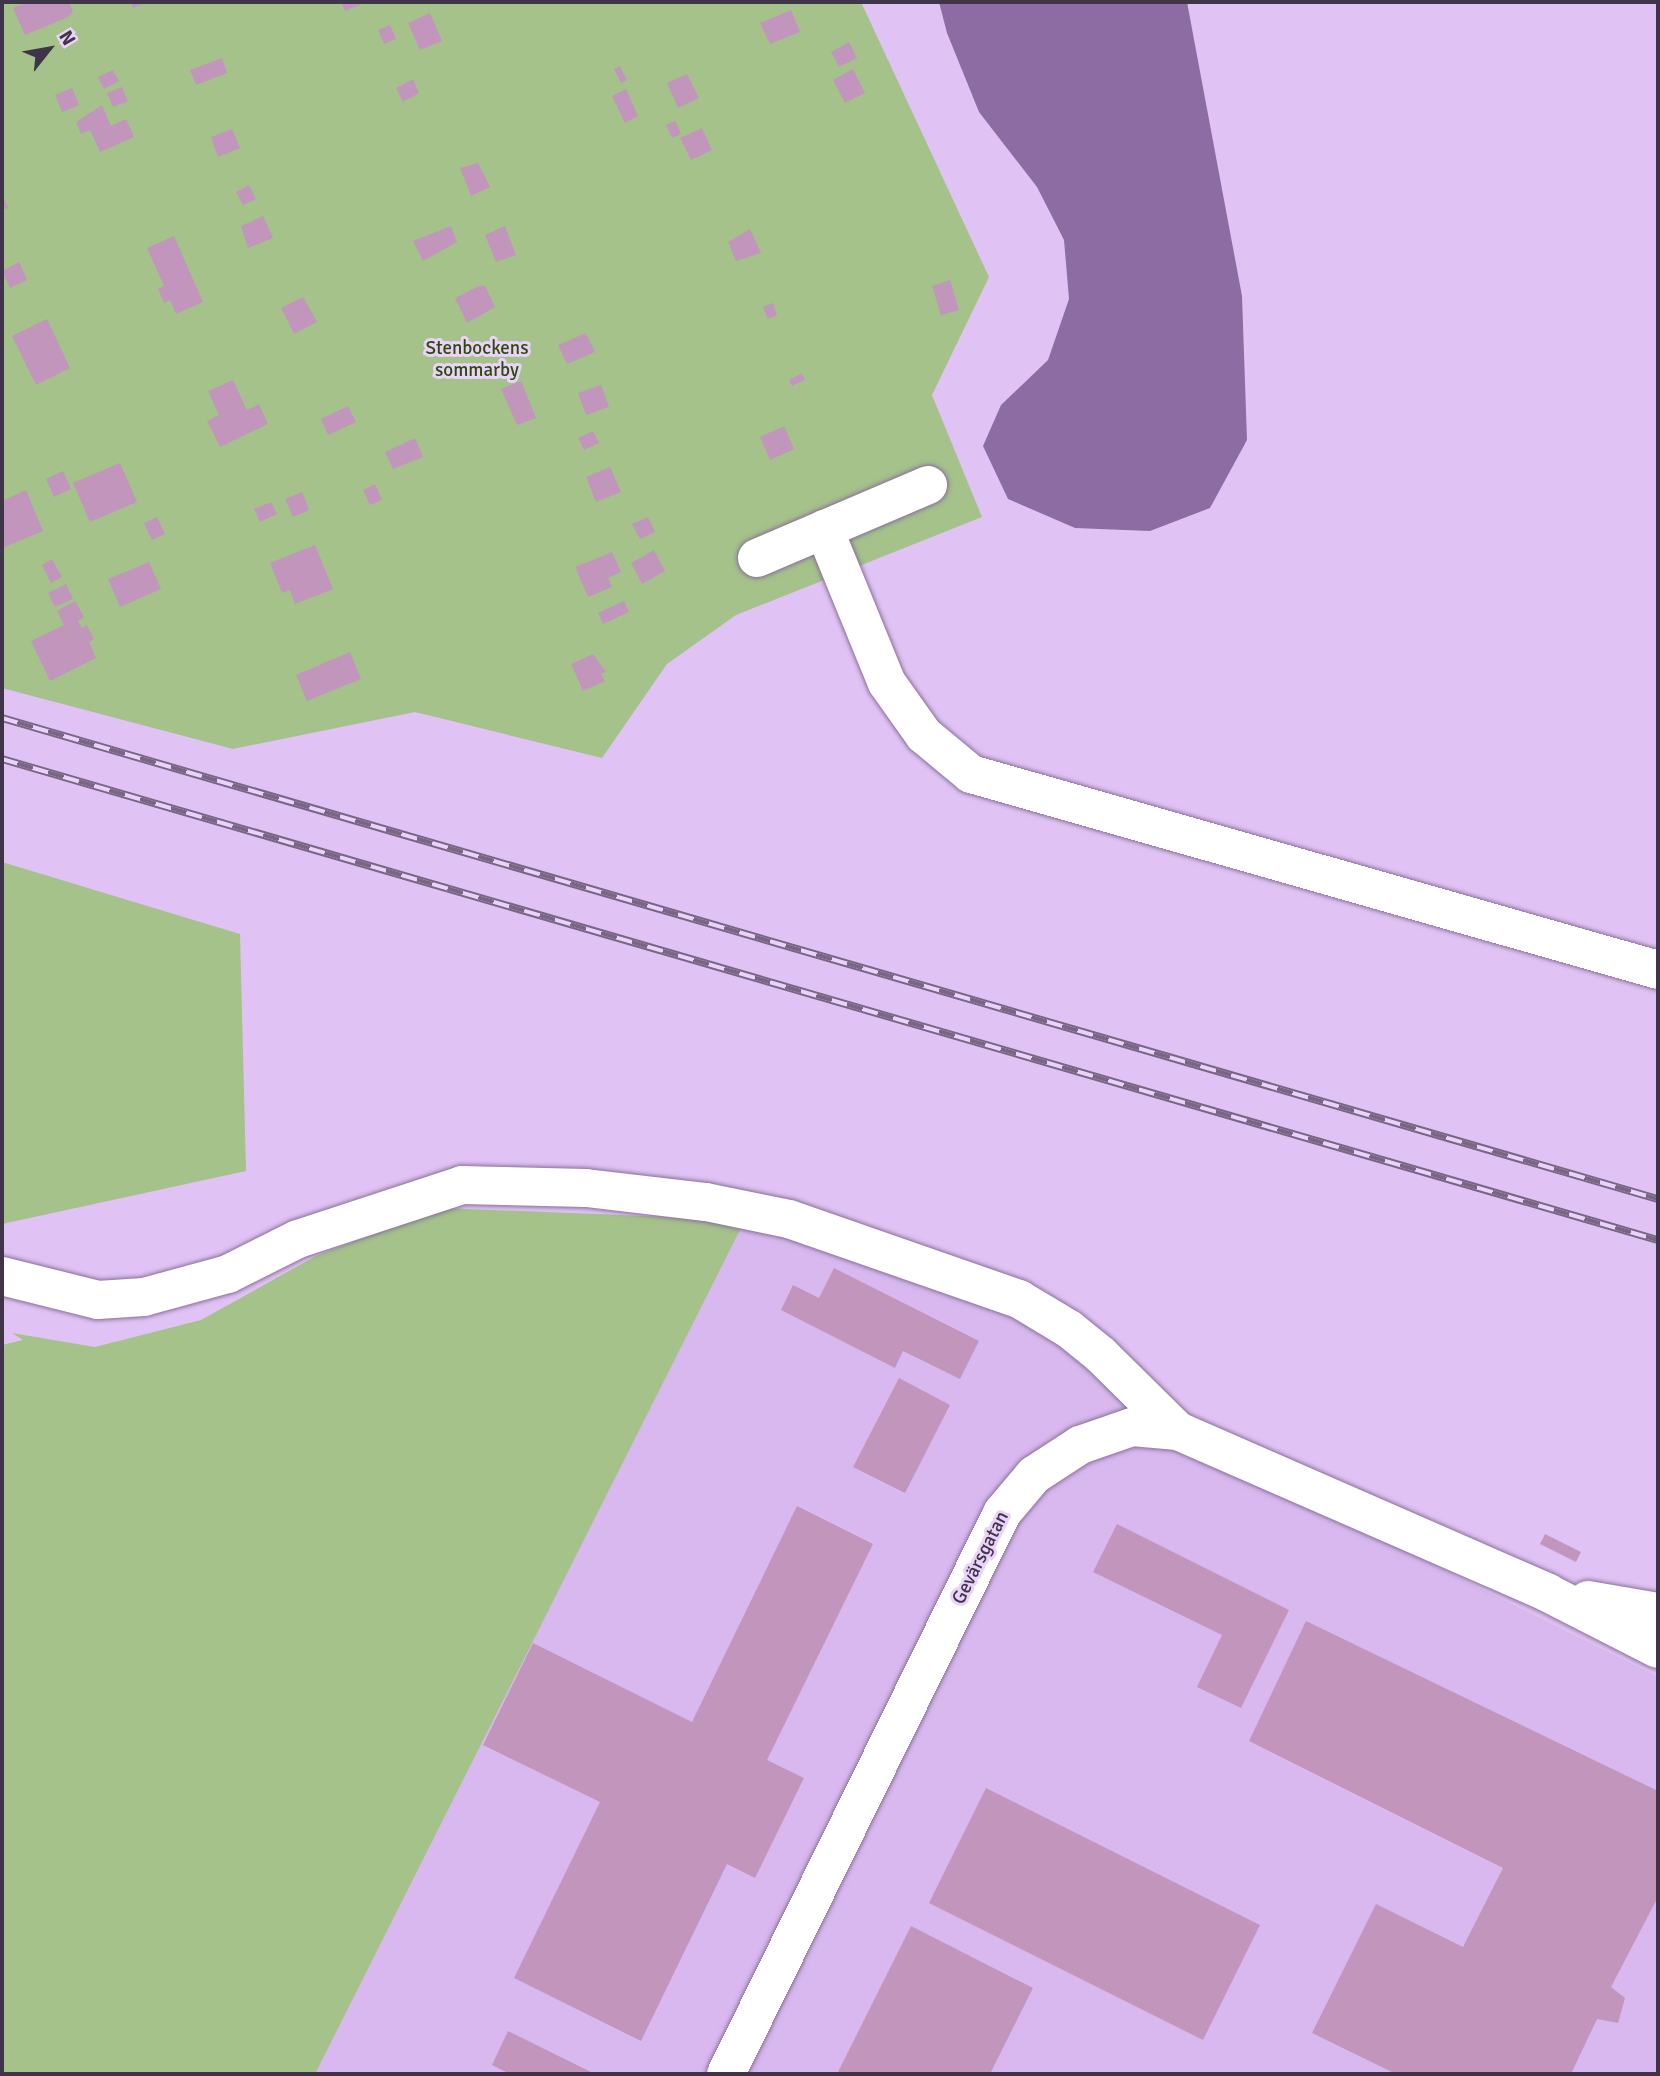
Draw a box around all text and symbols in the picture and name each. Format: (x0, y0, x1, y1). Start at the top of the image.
north arrow (14, 14, 84, 84)
text: N (53, 26, 81, 50)
park label: Stenbockens sommarby (425, 338, 529, 382)
street label: Gevärsgatan (948, 1508, 1014, 1608)

